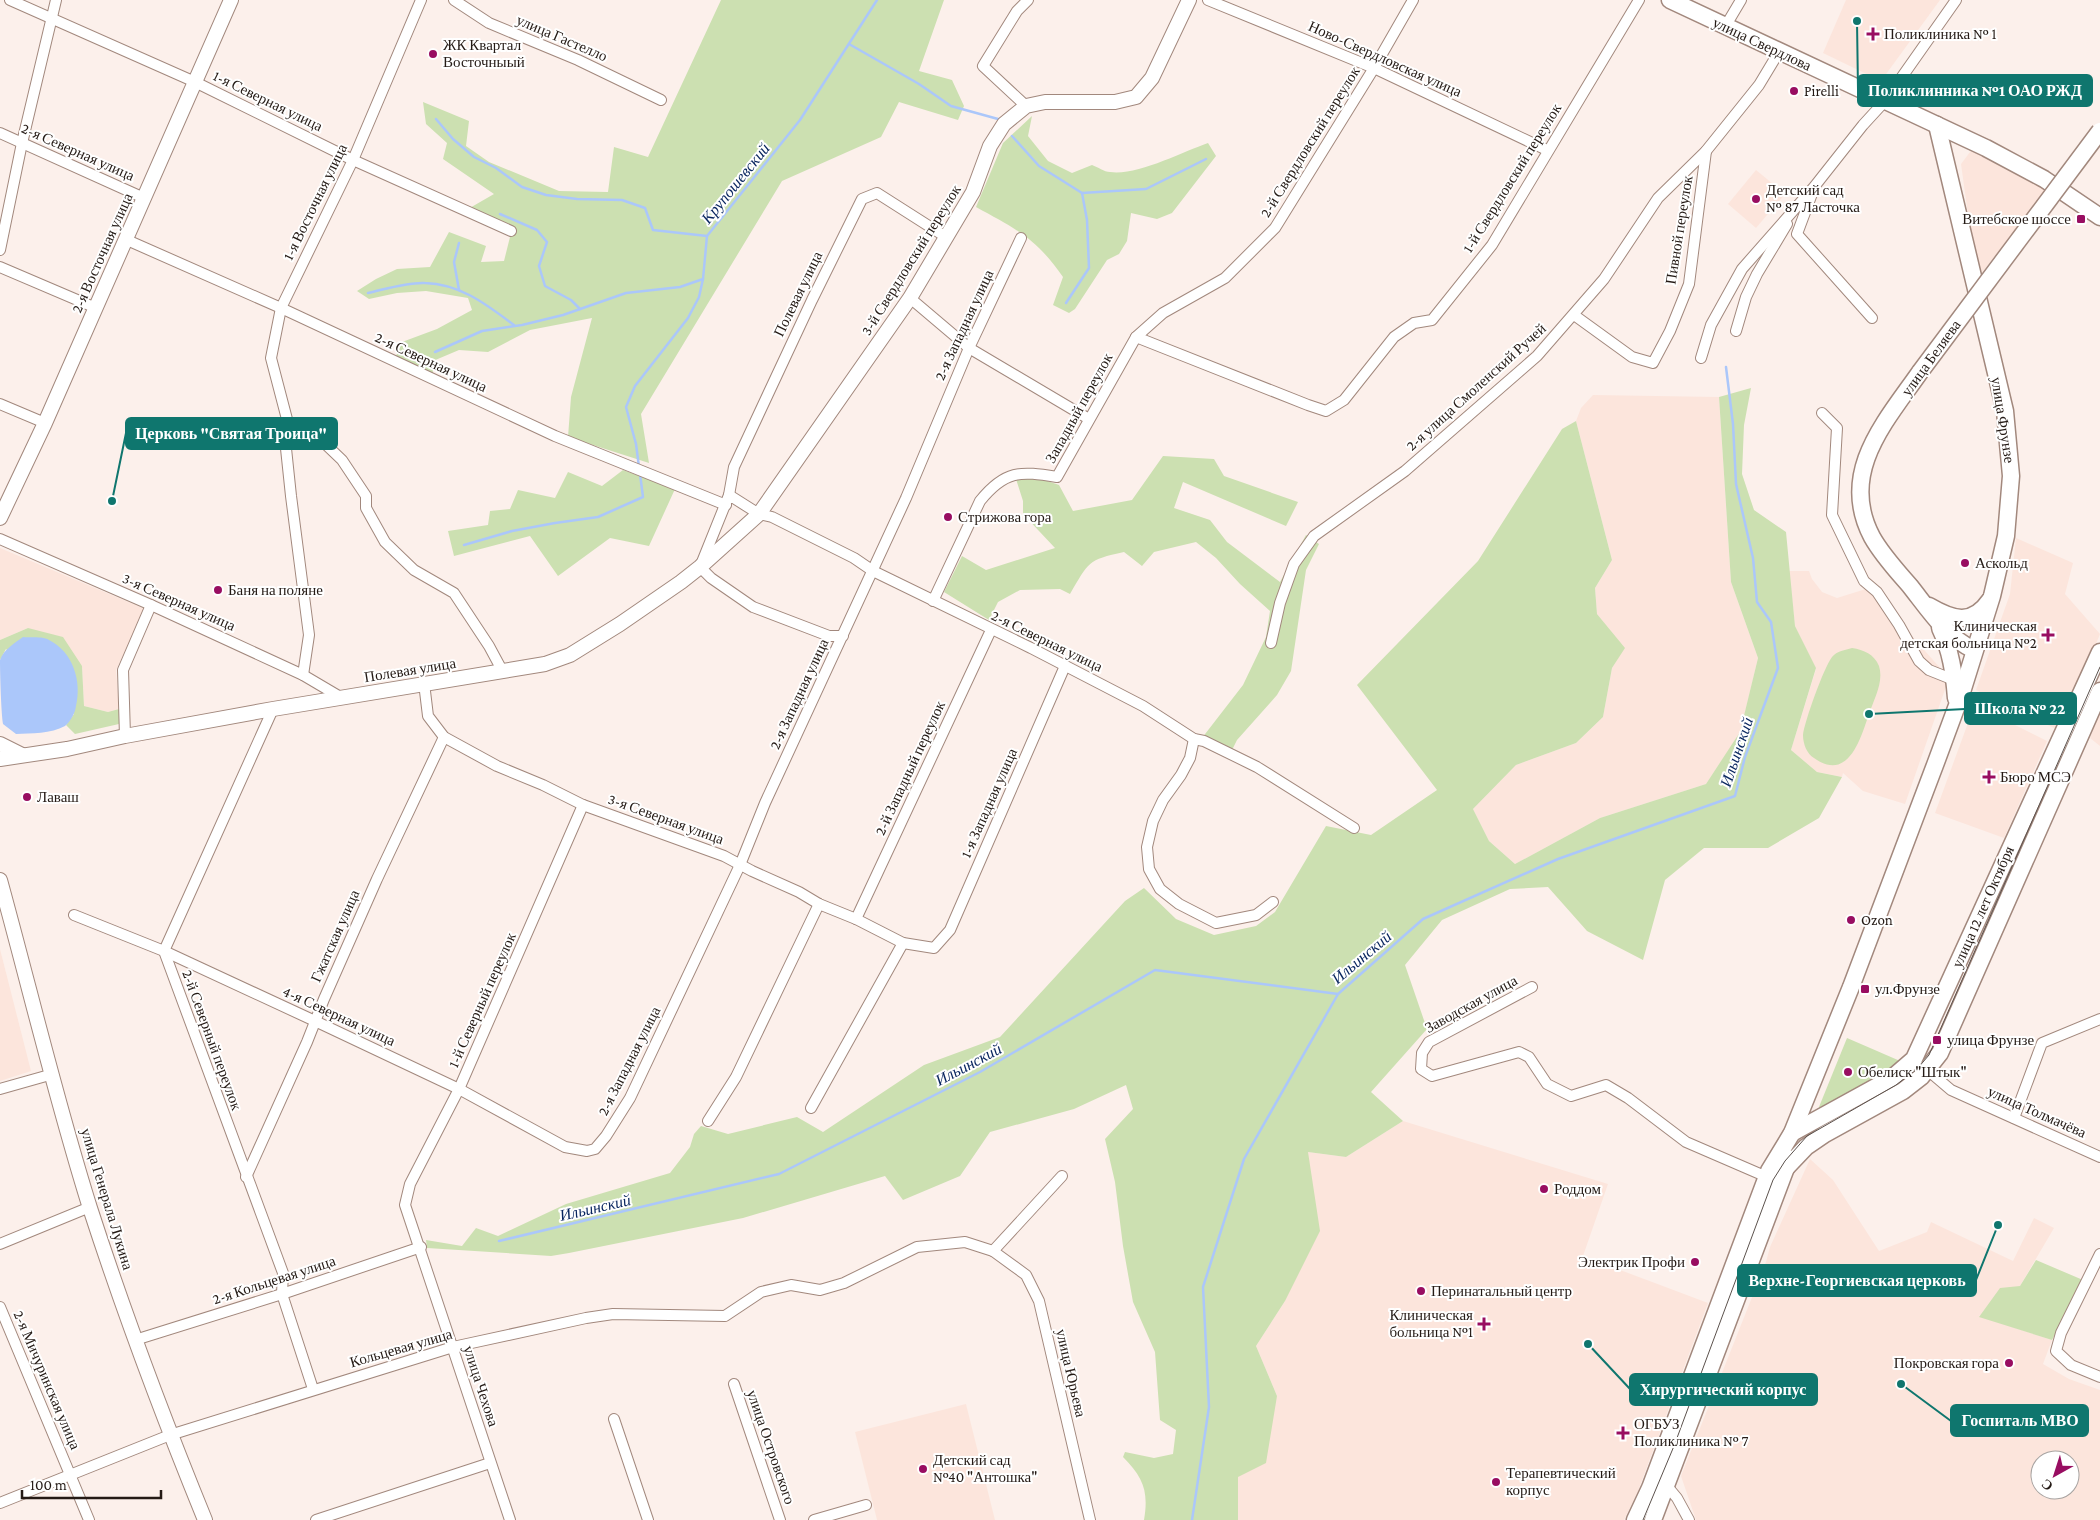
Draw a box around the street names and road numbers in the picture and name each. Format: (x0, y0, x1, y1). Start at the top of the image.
street label: улица Гастелло (514, 12, 610, 64)
street label: улица Свердлова (1710, 14, 1814, 74)
street label: Ново-Свердловская улица (1306, 18, 1464, 100)
street label: 2-й Свердловский переулок (1257, 63, 1363, 220)
street label: 1-я Северная улица (211, 68, 326, 135)
street label: 1-й Свердловский переулок (1460, 100, 1565, 255)
street label: 2-я Северная улица (19, 120, 137, 184)
street label: 1-я Восточная улица (280, 141, 350, 263)
street label: Пивной переулок (1663, 174, 1696, 286)
street label: 3-й Свердловский переулок (858, 181, 964, 338)
street label: 2-я Восточная улица (68, 190, 136, 315)
street label: Полевая улица (771, 249, 826, 339)
street label: 2-я Западная улица (931, 267, 997, 383)
street label: улица Беляева (1898, 317, 1964, 399)
street label: 2-я улица Смоленский Ручей (1403, 320, 1549, 454)
street label: 2-я Северная улица (372, 329, 490, 395)
street label: Западный переулок (1042, 350, 1116, 466)
street label: улица Фрунзе (1988, 376, 2018, 465)
street label: 3-я Северная улица (120, 570, 238, 634)
street label: 2-я Северная улица (989, 607, 1106, 675)
street label: 2-я Западная улица (766, 636, 832, 752)
street label: Полевая улица (363, 655, 457, 685)
street label: 2-й Западный переулок (872, 698, 948, 838)
street label: 1-я Западная улица (958, 746, 1020, 860)
street label: 3-я Северная улица (606, 791, 726, 847)
street label: улица 12 лет Октября (1949, 844, 2017, 970)
street label: Гжатская улица (308, 887, 363, 985)
street label: 1-й Северный переулок (445, 929, 519, 1070)
street label: 2-й Северный переулок (179, 968, 245, 1113)
street label: Заводская улица (1422, 972, 1520, 1036)
street label: 4-я Северная улица (280, 983, 398, 1049)
street label: 2-я Западная улица (595, 1004, 664, 1118)
street label: улица Толмачёва (1985, 1083, 2089, 1141)
street label: улица Генерала Лукина (78, 1126, 136, 1272)
street label: 2-я Кольцевая улица (211, 1252, 338, 1307)
street label: 2-я Мичуринская улица (10, 1308, 84, 1452)
street label: Кольцевая улица (348, 1326, 454, 1370)
street label: улица Юрьева (1053, 1327, 1089, 1419)
street label: улица Чехова (460, 1344, 502, 1429)
street label: улица Островского (744, 1388, 798, 1506)

